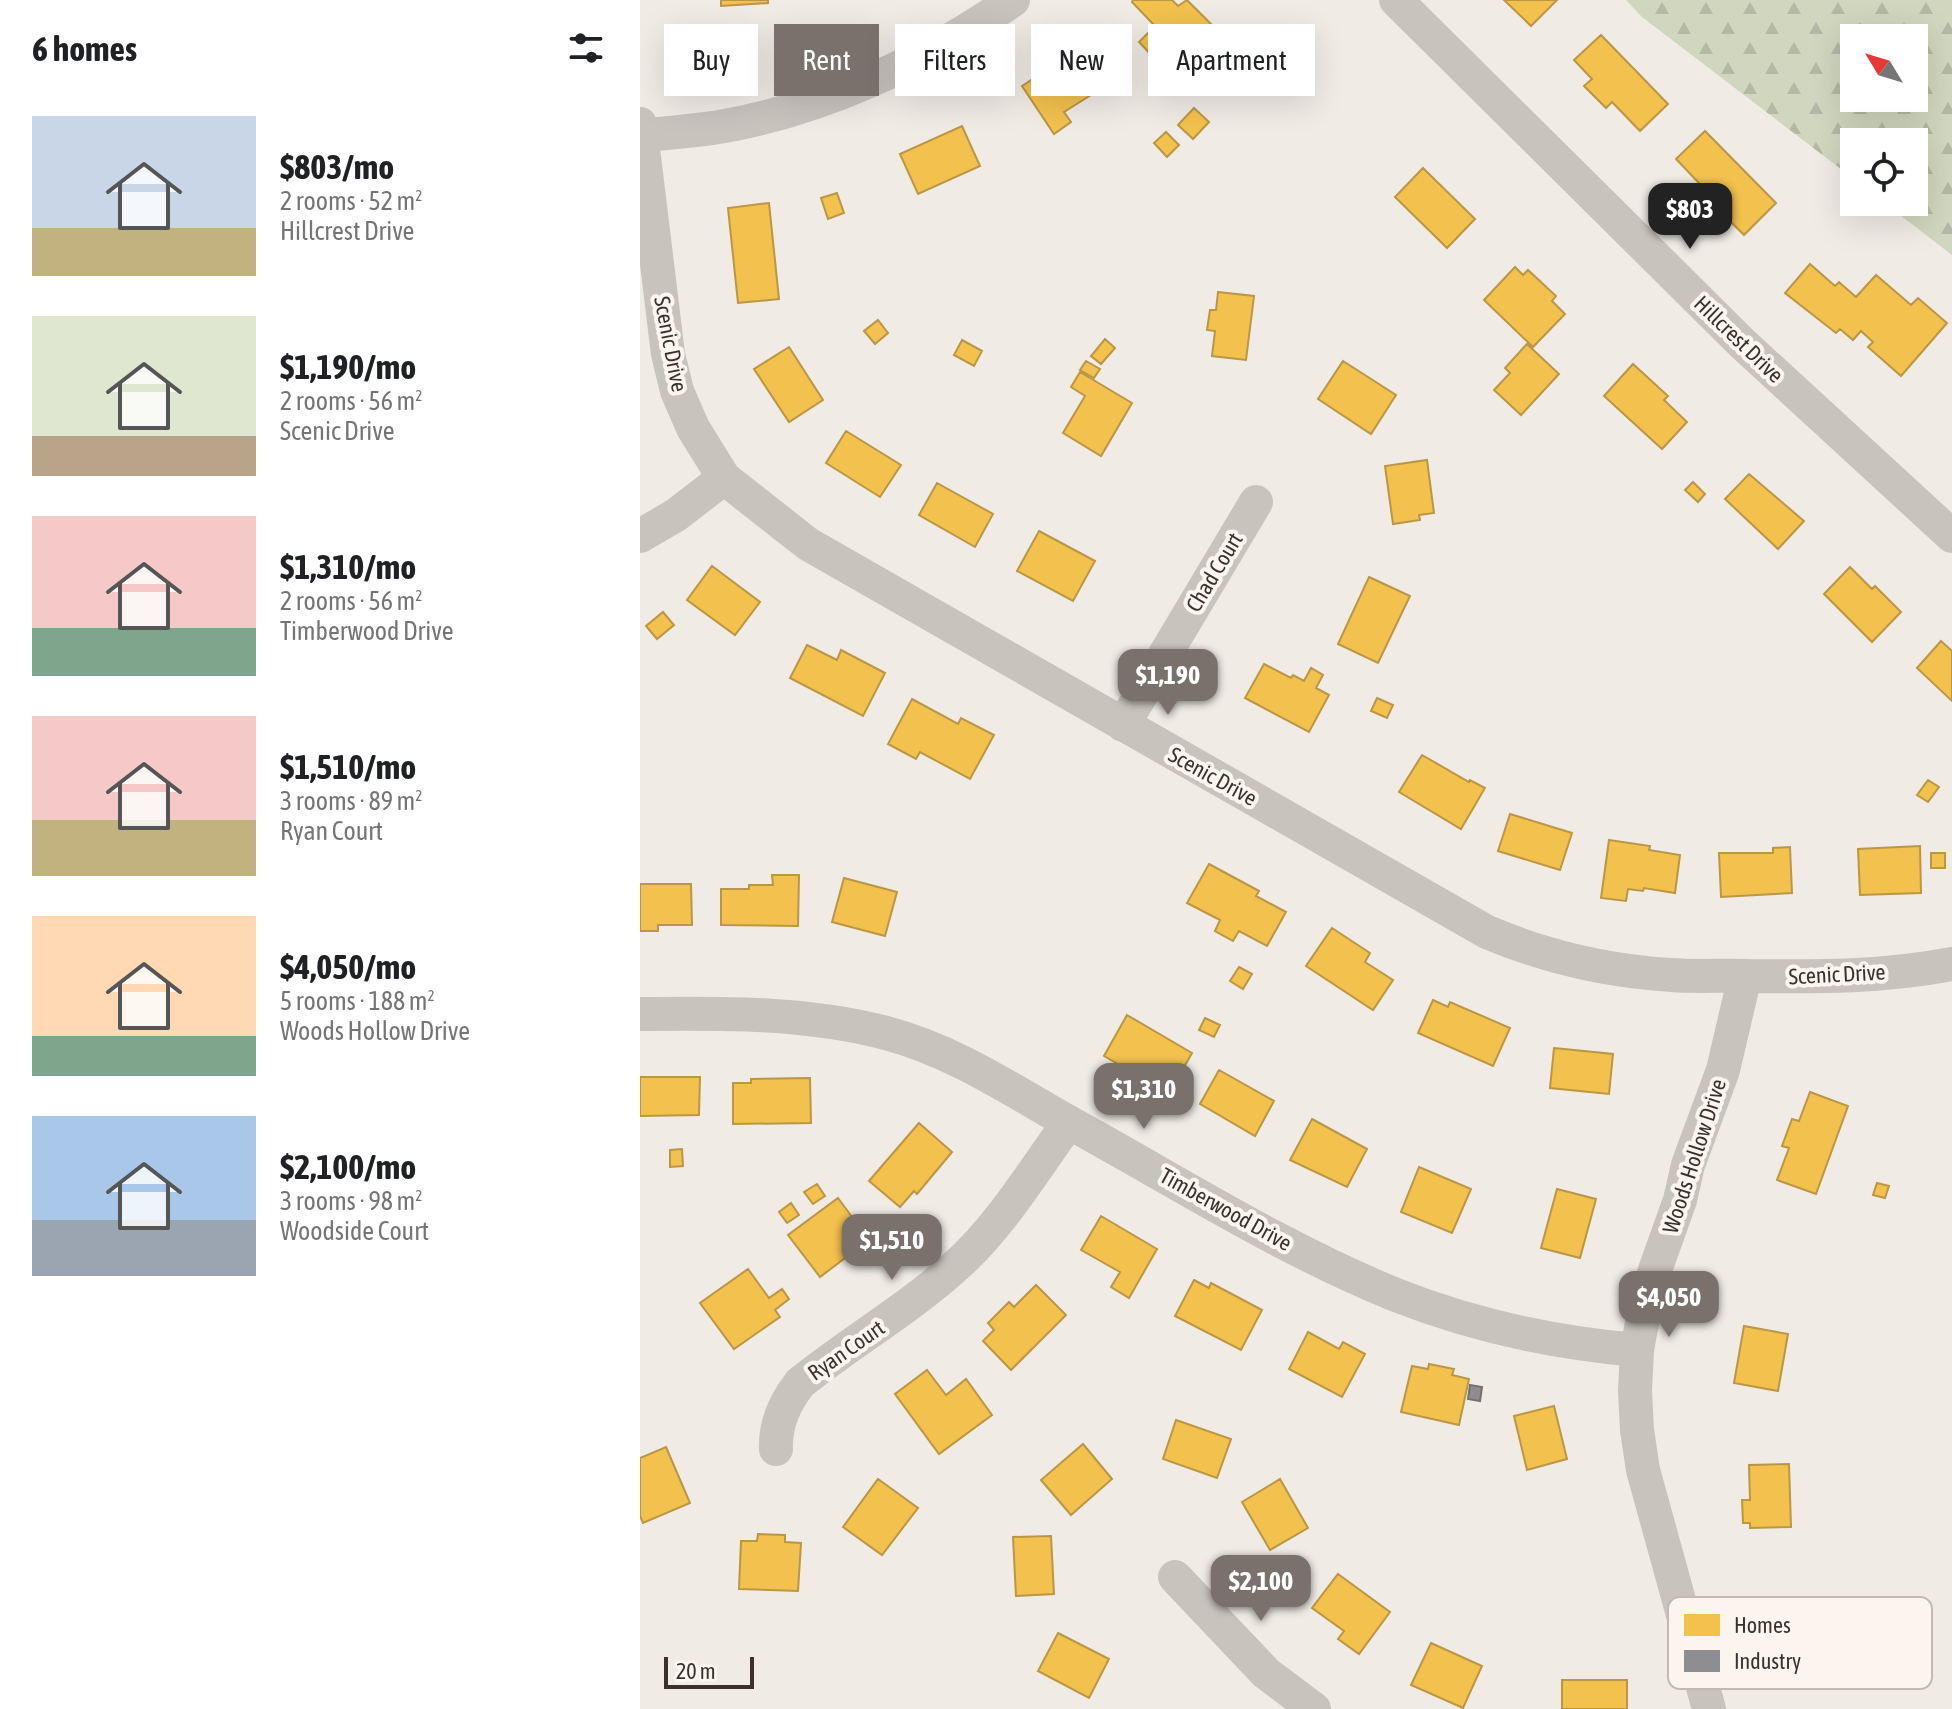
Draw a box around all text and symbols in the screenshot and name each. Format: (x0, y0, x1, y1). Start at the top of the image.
chip: Buy (664, 24, 758, 96)
chip: Rent (774, 24, 879, 96)
chip: Filters (895, 24, 1015, 96)
chip: New (1031, 24, 1132, 96)
chip: Apartment (1148, 24, 1315, 96)
north arrow (1840, 24, 1928, 112)
map controls (1840, 24, 1928, 216)
icon: filters (564, 26, 608, 70)
text: 6 homes (32, 29, 137, 68)
button: locate (1840, 128, 1928, 216)
text: $803/mo (280, 147, 394, 186)
icon: home (96, 148, 192, 244)
pin: $803 (1643, 183, 1737, 251)
text: 2 rooms · 52 m² (280, 186, 422, 216)
text: $803 (1666, 194, 1714, 224)
text: Hillcrest Drive (280, 216, 414, 246)
street label: Hillcrest Drive (1689, 290, 1789, 388)
street label: Scenic Drive (649, 294, 693, 394)
text: $1,190/mo (280, 347, 416, 386)
icon: home (96, 348, 192, 444)
text: 2 rooms · 56 m² (280, 386, 422, 416)
text: Scenic Drive (280, 416, 395, 446)
street label: Chad Court (1180, 528, 1248, 616)
text: $1,310/mo (280, 547, 416, 586)
icon: home (96, 548, 192, 644)
text: 2 rooms · 56 m² (280, 586, 422, 616)
text: Timberwood Drive (280, 616, 453, 646)
pin: $1,190 (1103, 649, 1233, 717)
text: $1,190 (1136, 660, 1200, 690)
street label: Scenic Drive (1164, 741, 1262, 811)
text: $1,510/mo (280, 747, 416, 786)
icon: home (96, 748, 192, 844)
text: 3 rooms · 89 m² (280, 786, 422, 816)
text: Ryan Court (280, 816, 383, 846)
text: $4,050/mo (280, 947, 416, 986)
icon: home (96, 948, 192, 1044)
street label: Scenic Drive (1788, 958, 1886, 990)
text: 5 rooms · 188 m² (280, 986, 435, 1016)
text: Woods Hollow Drive (280, 1016, 470, 1046)
pin: $1,310 (1079, 1063, 1209, 1131)
text: $1,310 (1112, 1074, 1176, 1104)
street label: Woods Hollow Drive (1657, 1076, 1731, 1236)
text: $2,100/mo (280, 1147, 416, 1186)
icon: home (96, 1148, 192, 1244)
street label: Timberwood Drive (1156, 1162, 1296, 1256)
text: 3 rooms · 98 m² (280, 1186, 422, 1216)
pin: $1,510 (827, 1214, 957, 1282)
text: Woodside Court (280, 1216, 429, 1246)
text: $1,510 (860, 1225, 924, 1255)
pin: $4,050 (1604, 1271, 1734, 1339)
text: $4,050 (1637, 1282, 1701, 1312)
street label: Ryan Court (803, 1314, 889, 1386)
pin: $2,100 (1196, 1555, 1326, 1623)
text: $2,100 (1229, 1566, 1293, 1596)
legend (1668, 1597, 1932, 1689)
text: Homes (1734, 1612, 1791, 1638)
text: Industry (1734, 1648, 1801, 1674)
scale bar (664, 1653, 754, 1689)
text: 20 m (676, 1658, 716, 1684)

